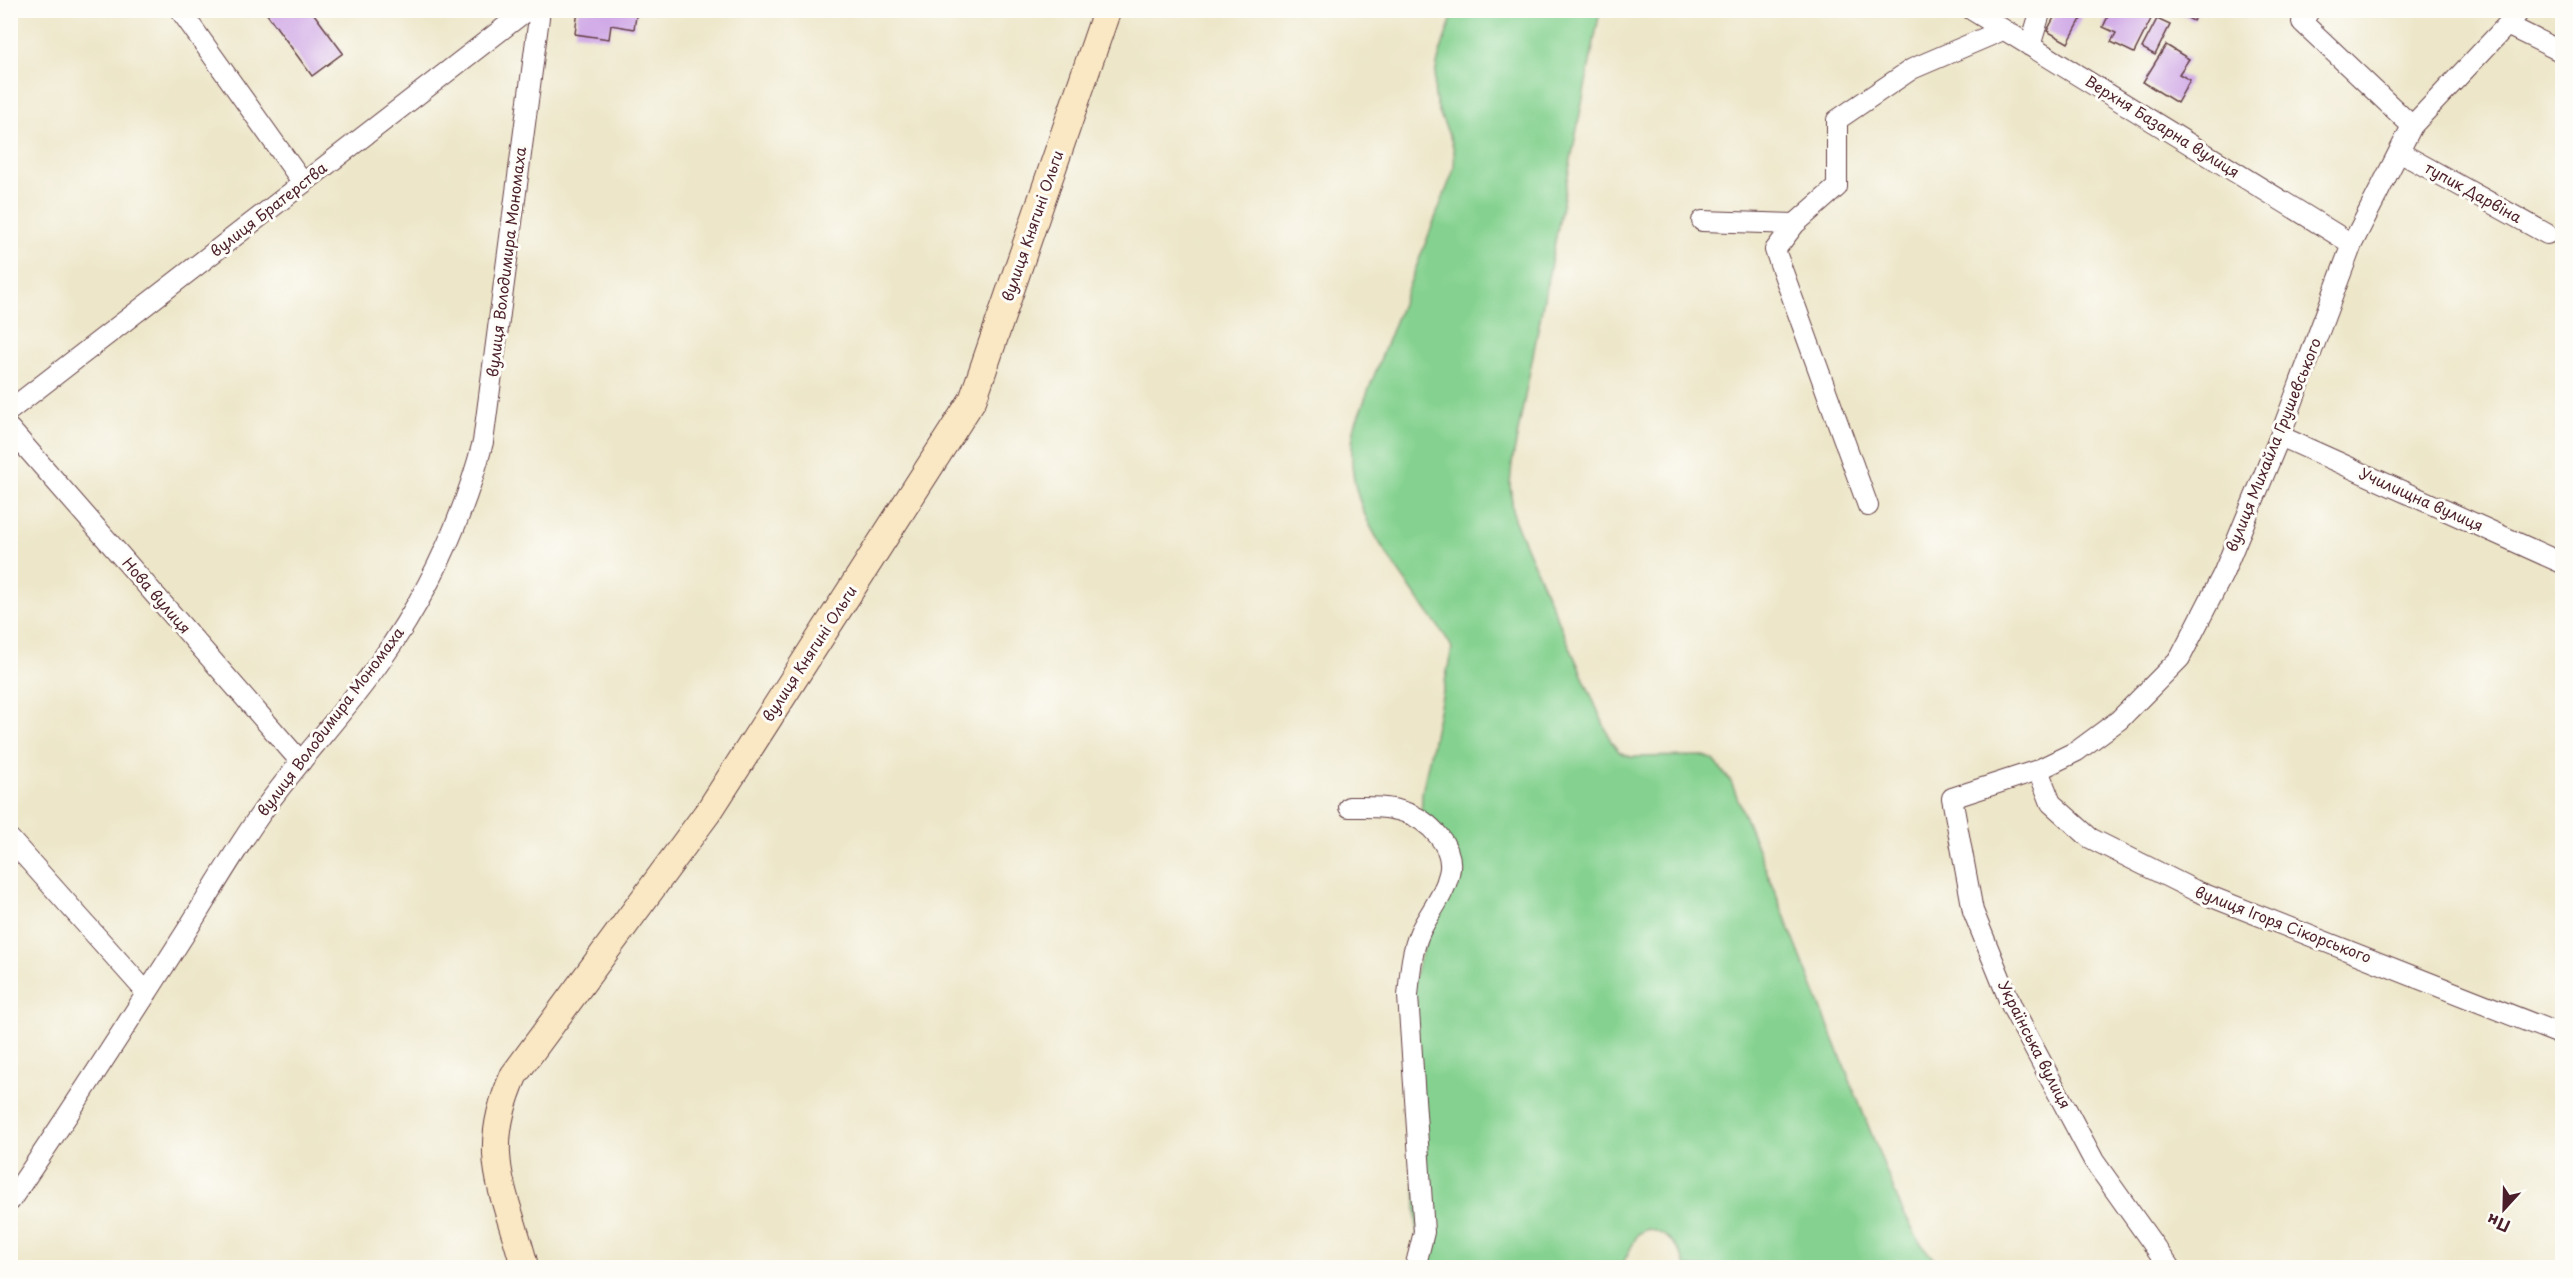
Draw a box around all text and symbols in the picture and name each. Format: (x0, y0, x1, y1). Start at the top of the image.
street label: Верхня Базарна вулиця (2081, 69, 2244, 183)
street label: вулиця Володимира Мономаха (480, 145, 531, 378)
street label: вулиця Княгині Ольги (995, 147, 1068, 304)
street label: вулиця Братерства (205, 155, 332, 262)
street label: тупик Дарвіна (2421, 156, 2527, 228)
street label: вулиця Михайла Грушевського (2219, 334, 2326, 555)
street label: Училищна вулиця (2356, 461, 2487, 536)
street label: Нова вулиця (117, 552, 197, 638)
street label: вулиця Княгині Ольги (756, 581, 862, 726)
street label: вулиця Володимира Мономаха (251, 621, 409, 821)
street label: вулиця Ігоря Сікорського (2192, 879, 2375, 968)
street label: Українська вулиця (1993, 976, 2078, 1112)
north arrow (2474, 1179, 2534, 1239)
text: Пн (2483, 1208, 2513, 1239)

